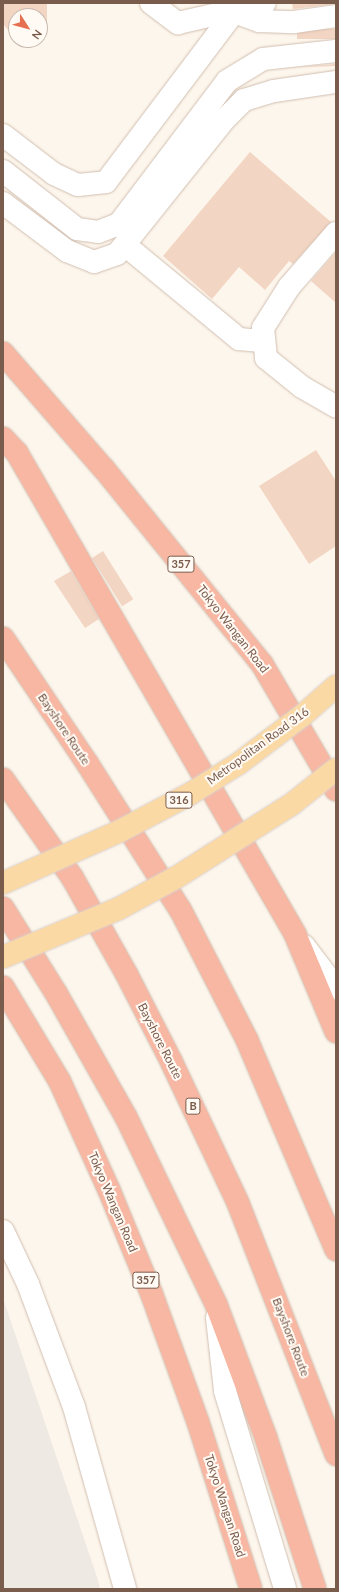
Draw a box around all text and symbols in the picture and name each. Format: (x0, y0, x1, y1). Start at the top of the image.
north arrow (8, 8, 48, 48)
text: N (30, 28, 45, 42)
road number: 357 (167, 555, 195, 573)
street label: Tokyo Wangan Road (194, 582, 272, 676)
street label: Bayshore Route (35, 691, 93, 767)
street label: Metropolitan Road 316 (204, 704, 312, 788)
road number: 316 (165, 791, 193, 809)
street label: Bayshore Route (135, 1001, 185, 1081)
road number: B (185, 1097, 201, 1115)
street label: Tokyo Wangan Road (85, 1150, 141, 1254)
road number: 357 (132, 1271, 160, 1289)
street label: Bayshore Route (269, 1296, 313, 1378)
street label: Tokyo Wangan Road (202, 1453, 248, 1559)

